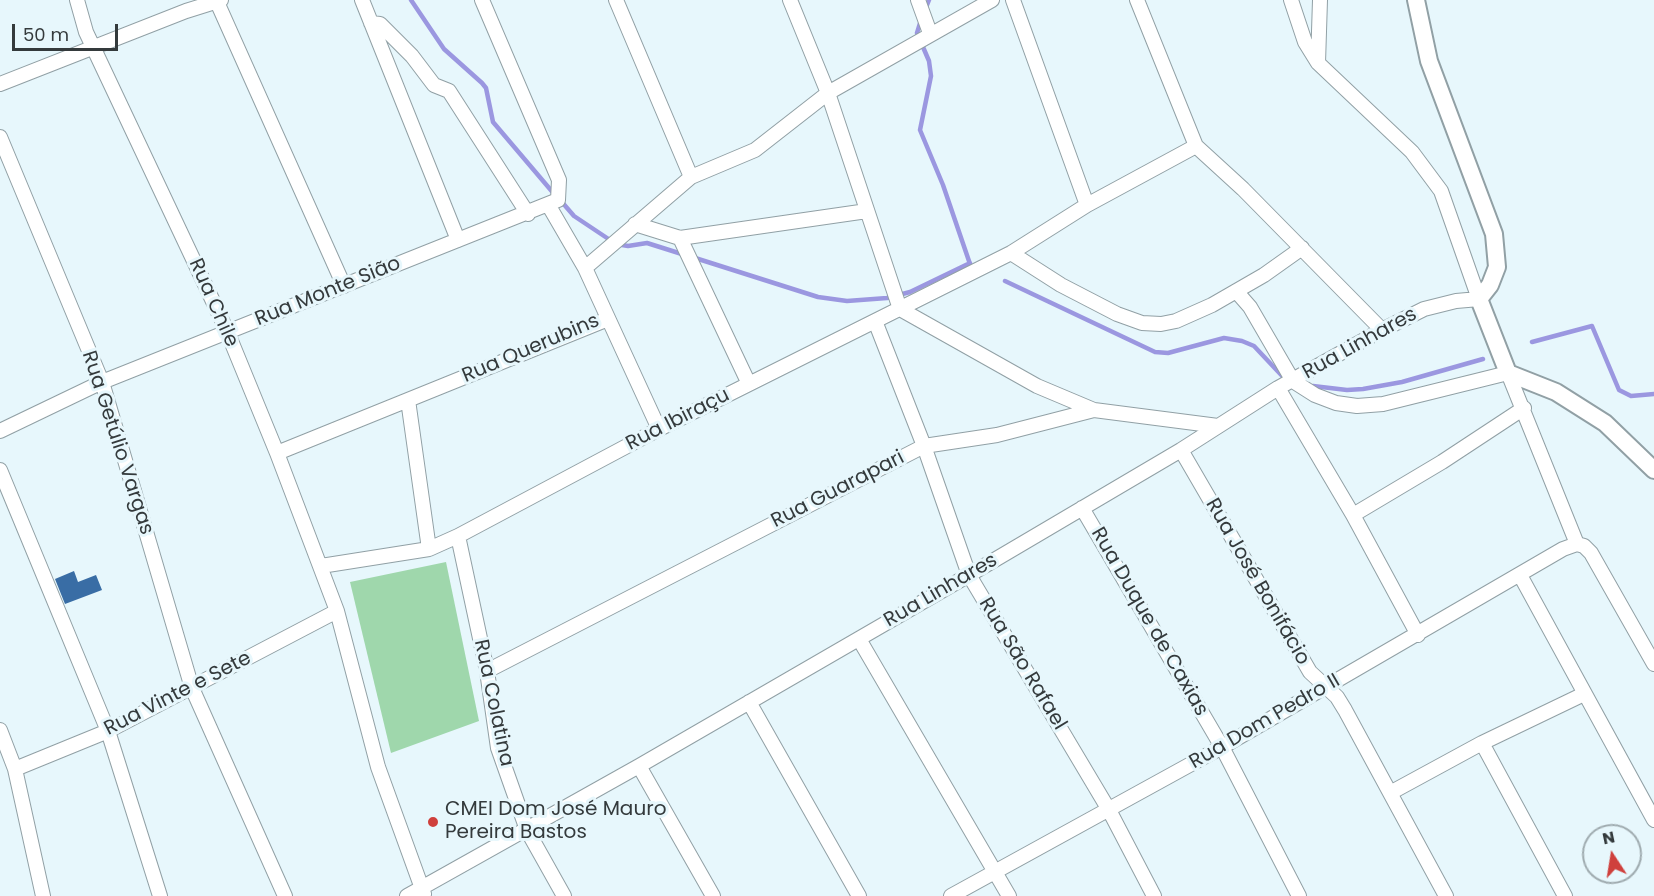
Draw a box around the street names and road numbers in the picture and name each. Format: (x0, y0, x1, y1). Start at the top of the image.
street label: Rua Monte Sião (252, 252, 404, 332)
street label: Rua Chile (183, 255, 243, 351)
street label: Rua Linhares (1299, 303, 1421, 385)
street label: Rua Querubins (459, 309, 603, 389)
street label: Rua Getúlio Vargas (76, 348, 158, 538)
street label: Rua Ibiraçu (622, 384, 734, 456)
street label: Rua Guarapari (767, 446, 909, 534)
street label: Rua José Bonifácio (1200, 495, 1314, 669)
street label: Rua Duque de Caxias (1085, 524, 1213, 720)
street label: Rua Linhares (880, 549, 1002, 633)
street label: Rua São Rafael (973, 593, 1071, 735)
street label: Rua Colatina (468, 637, 518, 769)
street label: Rua Vinte e Sete (101, 647, 255, 741)
street label: Rua Dom Pedro II (1186, 669, 1344, 775)

